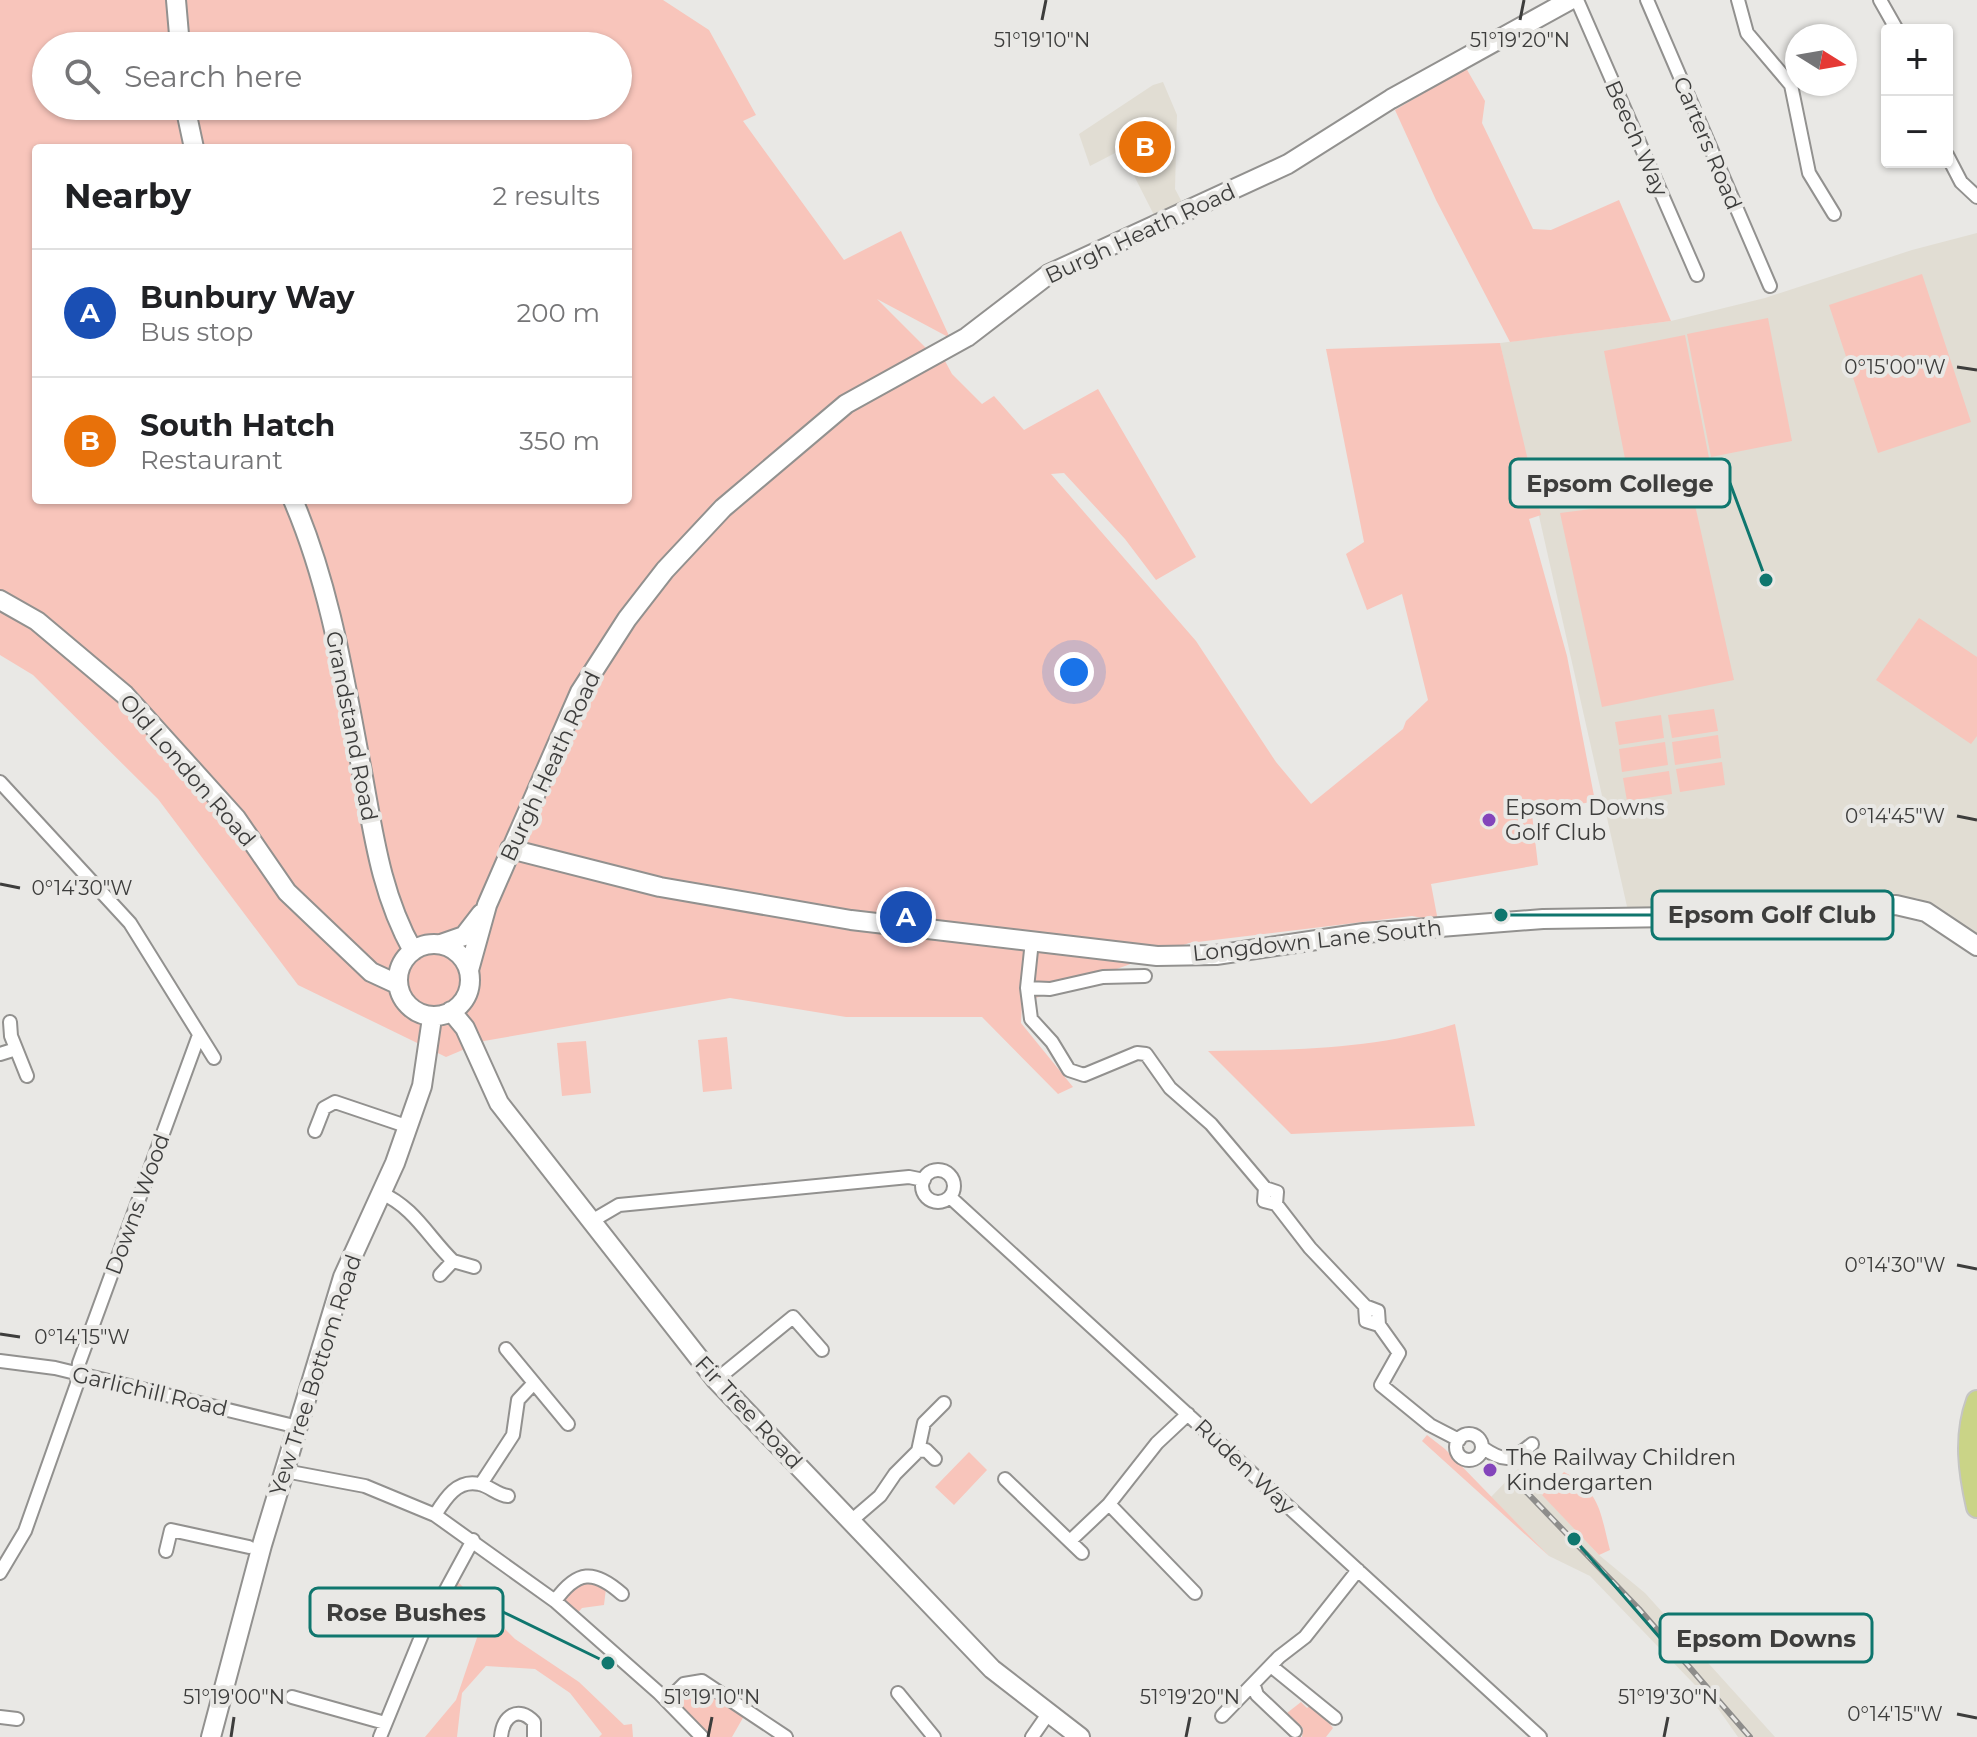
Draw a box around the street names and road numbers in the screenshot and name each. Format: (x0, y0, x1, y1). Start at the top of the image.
street label: Carters Road (1667, 72, 1748, 214)
street label: Beech Way (1599, 76, 1674, 200)
street label: Burgh Heath Road (1041, 178, 1240, 289)
street label: Grandstand Road (320, 629, 383, 823)
street label: Burgh Heath Road (495, 667, 606, 866)
street label: Old London Road (114, 688, 261, 852)
street label: Longdown Lane South (1191, 914, 1443, 967)
street label: Downs Wood (99, 1130, 175, 1278)
street label: Yew Tree Bottom Road (264, 1251, 367, 1499)
street label: Fir Tree Road (689, 1350, 808, 1475)
street label: Garlichill Road (70, 1360, 230, 1422)
street label: Ruden Way (1189, 1413, 1300, 1520)

